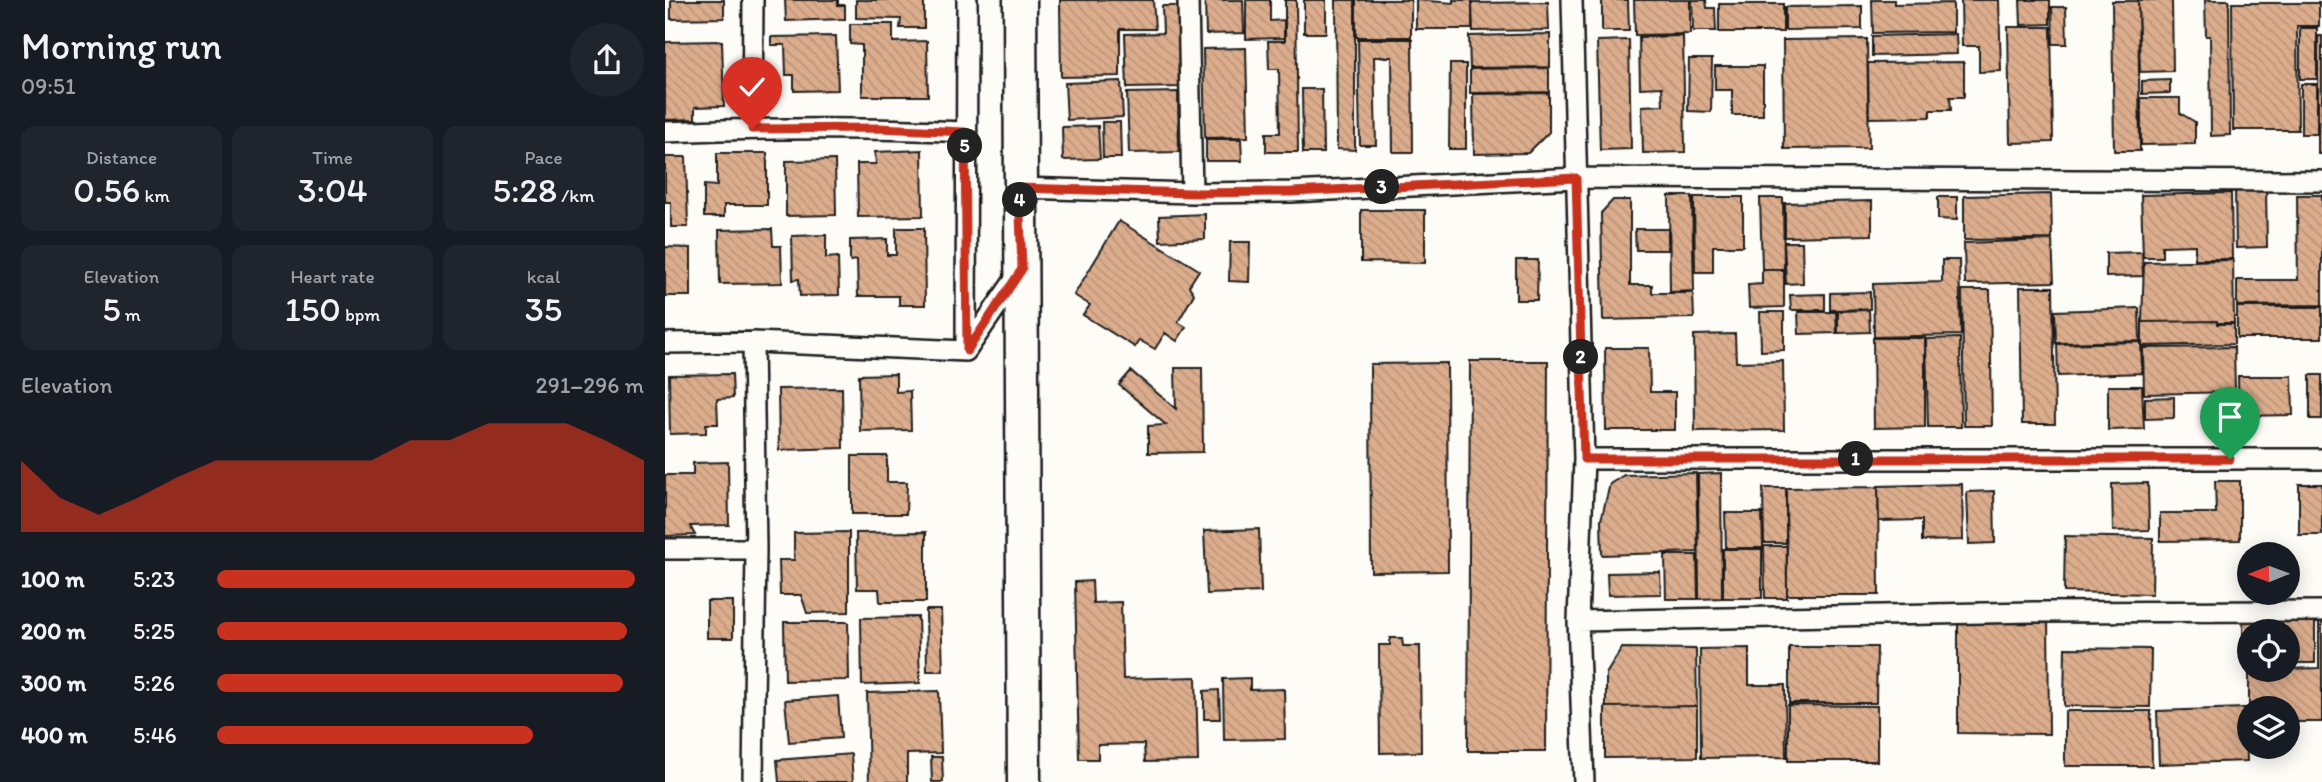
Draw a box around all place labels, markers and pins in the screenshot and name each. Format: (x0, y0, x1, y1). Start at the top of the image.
pin (722, 57, 782, 129)
pin: 5 (947, 128, 983, 164)
pin: 3 (1365, 170, 1399, 204)
pin: 4 (1003, 182, 1037, 218)
pin: 2 (1563, 340, 1599, 374)
pin (2200, 387, 2260, 459)
pin: 1 (1839, 442, 1873, 476)

